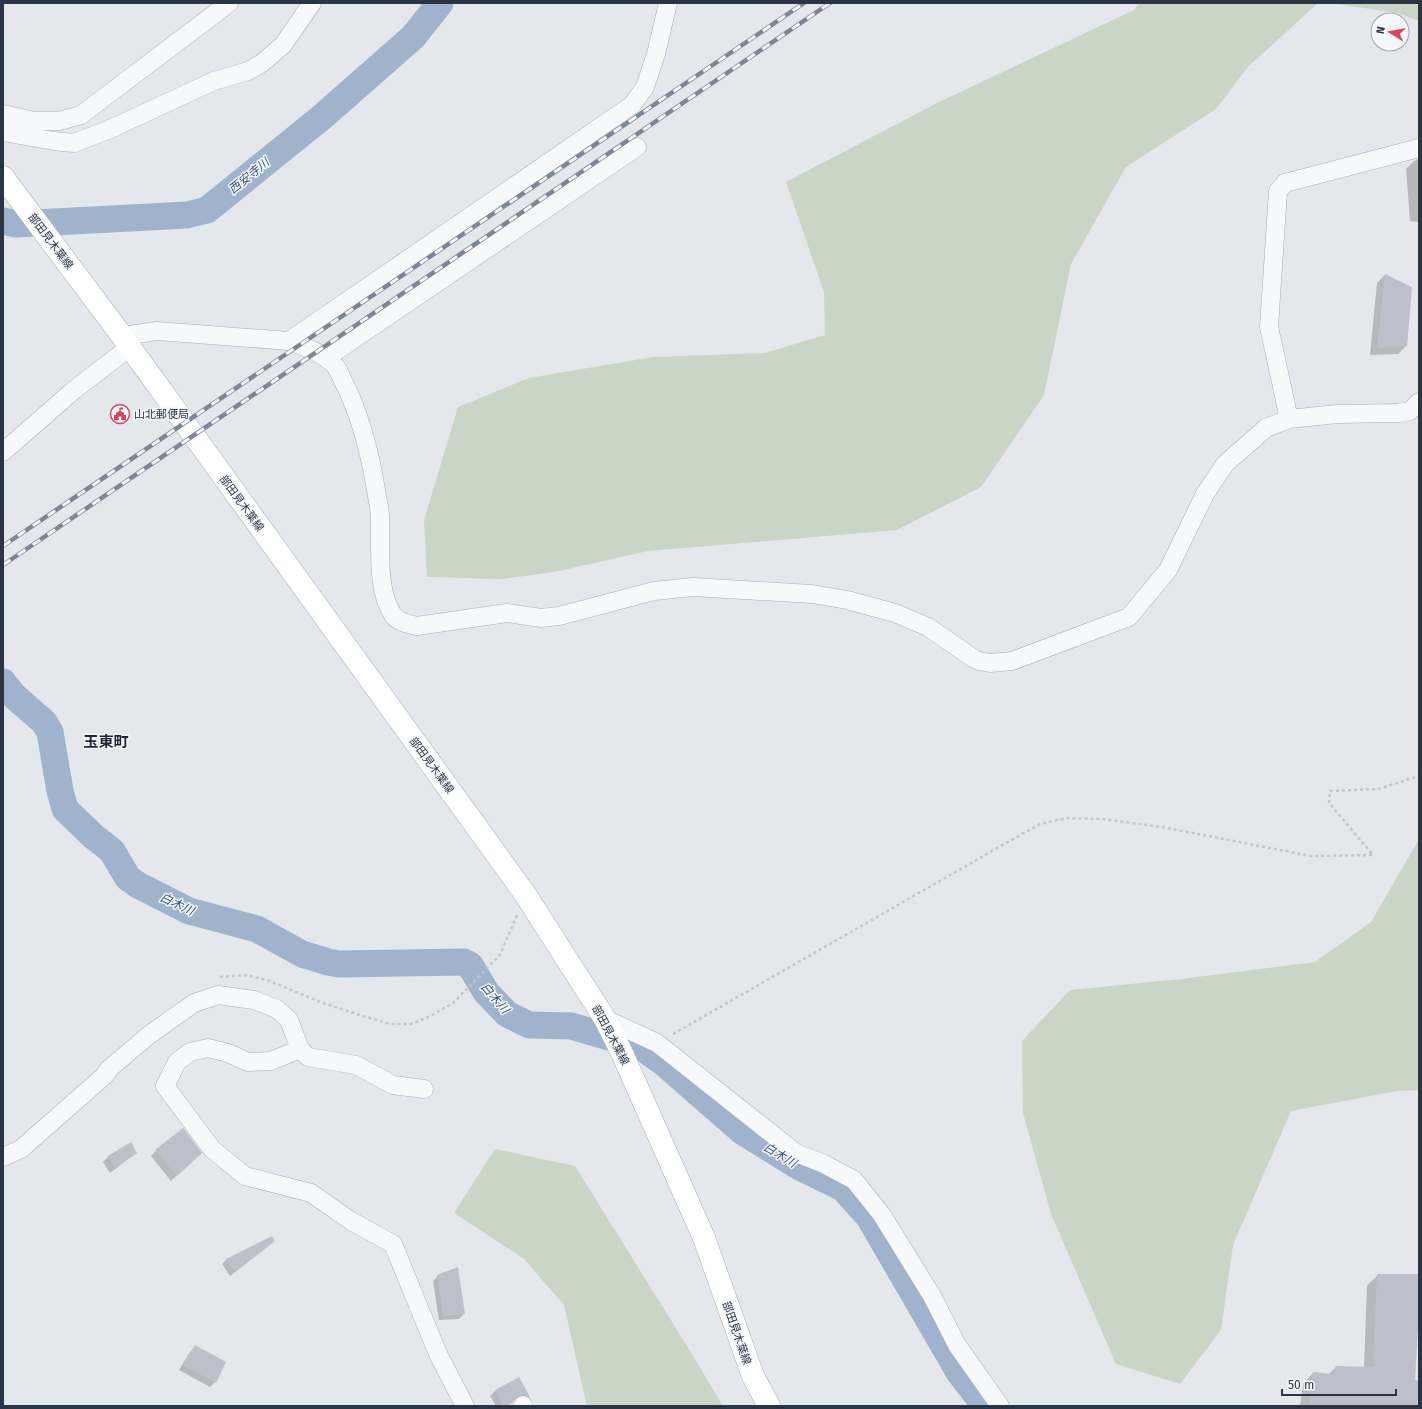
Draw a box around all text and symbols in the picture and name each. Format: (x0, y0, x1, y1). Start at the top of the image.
north arrow (1370, 12, 1410, 52)
text: N (1374, 25, 1388, 35)
water label: 西安寺川 (226, 154, 274, 197)
street label: 部田見木葉線 (26, 211, 76, 272)
public building icon: 山北郵便局 (109, 403, 131, 425)
place label: 山北郵便局 (134, 408, 189, 421)
street label: 部田見木葉線 (217, 473, 266, 534)
district label: 玉東町 (83, 733, 129, 751)
street label: 部田見木葉線 (407, 735, 456, 796)
water label: 白木川 (158, 890, 198, 919)
water label: 白木川 (478, 980, 513, 1018)
street label: 部田見木葉線 (589, 1003, 632, 1067)
water label: 白木川 (761, 1140, 801, 1171)
street label: 部田見木葉線 (720, 1300, 753, 1366)
scale bar (1282, 1371, 1396, 1397)
text: 50 m (1288, 1378, 1314, 1392)

